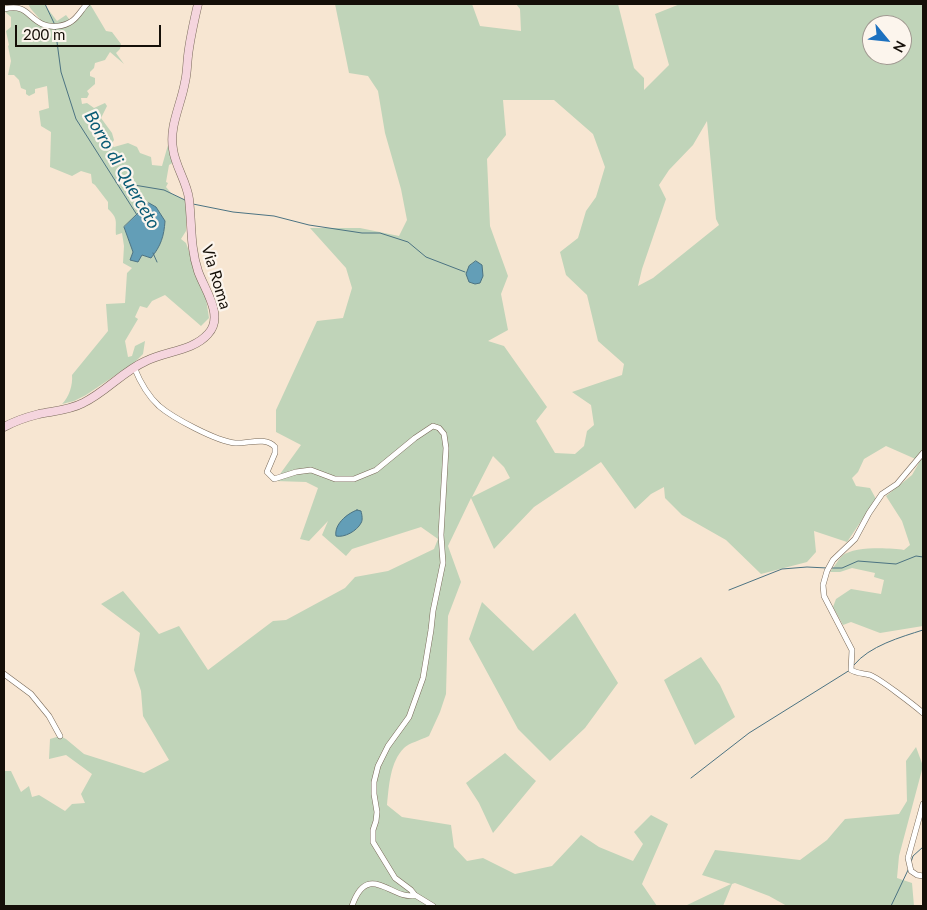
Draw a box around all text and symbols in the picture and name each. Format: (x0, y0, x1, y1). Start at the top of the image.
scale bar (18, 15, 164, 47)
north arrow (862, 15, 912, 65)
text: 200 m (23, 25, 65, 43)
text: N (890, 38, 910, 56)
water label: Borro di Querceto (79, 107, 165, 233)
street label: Via Roma (197, 242, 235, 312)

